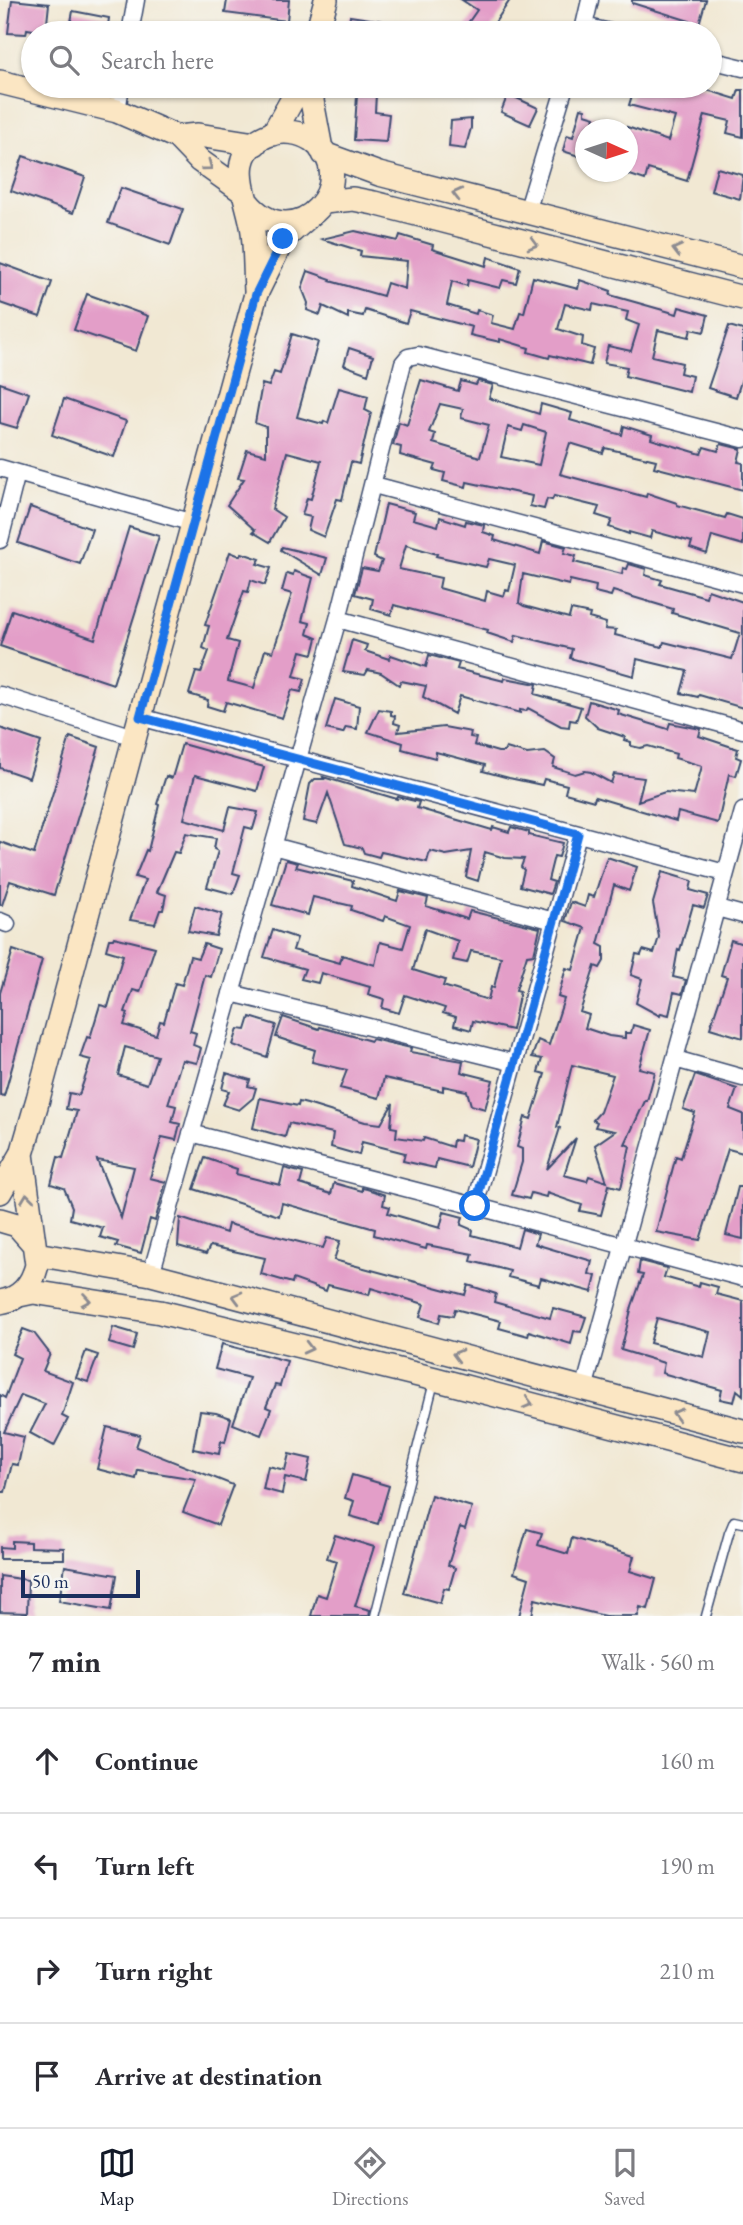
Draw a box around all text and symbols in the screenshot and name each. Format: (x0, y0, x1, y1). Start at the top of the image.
search box (21, 21, 722, 98)
icon: search (45, 41, 83, 79)
text: Search here (101, 43, 214, 77)
north arrow (575, 119, 638, 182)
one-way arrow (200, 158, 212, 171)
one-way arrow (451, 188, 463, 202)
route end (267, 223, 298, 254)
one-way arrow (527, 236, 539, 250)
one-way arrow (671, 244, 683, 258)
route start (459, 1190, 490, 1221)
one-way arrow (19, 1193, 34, 1204)
one-way arrow (231, 1290, 243, 1305)
one-way arrow (80, 1292, 92, 1307)
one-way arrow (302, 1340, 314, 1354)
one-way arrow (451, 1349, 463, 1363)
one-way arrow (522, 1395, 534, 1409)
one-way arrow (671, 1407, 683, 1422)
scale bar (21, 1567, 140, 1599)
text: 50 m (32, 1569, 69, 1594)
text: 7 min (28, 1642, 101, 1681)
text: Walk · 560 m (601, 1647, 715, 1677)
icon: ahead (28, 1742, 66, 1780)
text: Continue (95, 1744, 198, 1778)
text: 160 m (659, 1746, 715, 1776)
icon: left (28, 1847, 66, 1885)
text: Turn left (95, 1849, 194, 1883)
text: 190 m (659, 1851, 715, 1881)
icon: right (28, 1952, 66, 1990)
text: Turn right (95, 1954, 213, 1988)
text: 210 m (659, 1956, 715, 1986)
icon: arrive (28, 2057, 66, 2095)
text: Arrive at destination (95, 2059, 322, 2093)
tab: Map (98, 2144, 136, 2211)
tab: Directions (332, 2144, 408, 2211)
tab: Saved (604, 2144, 645, 2211)

